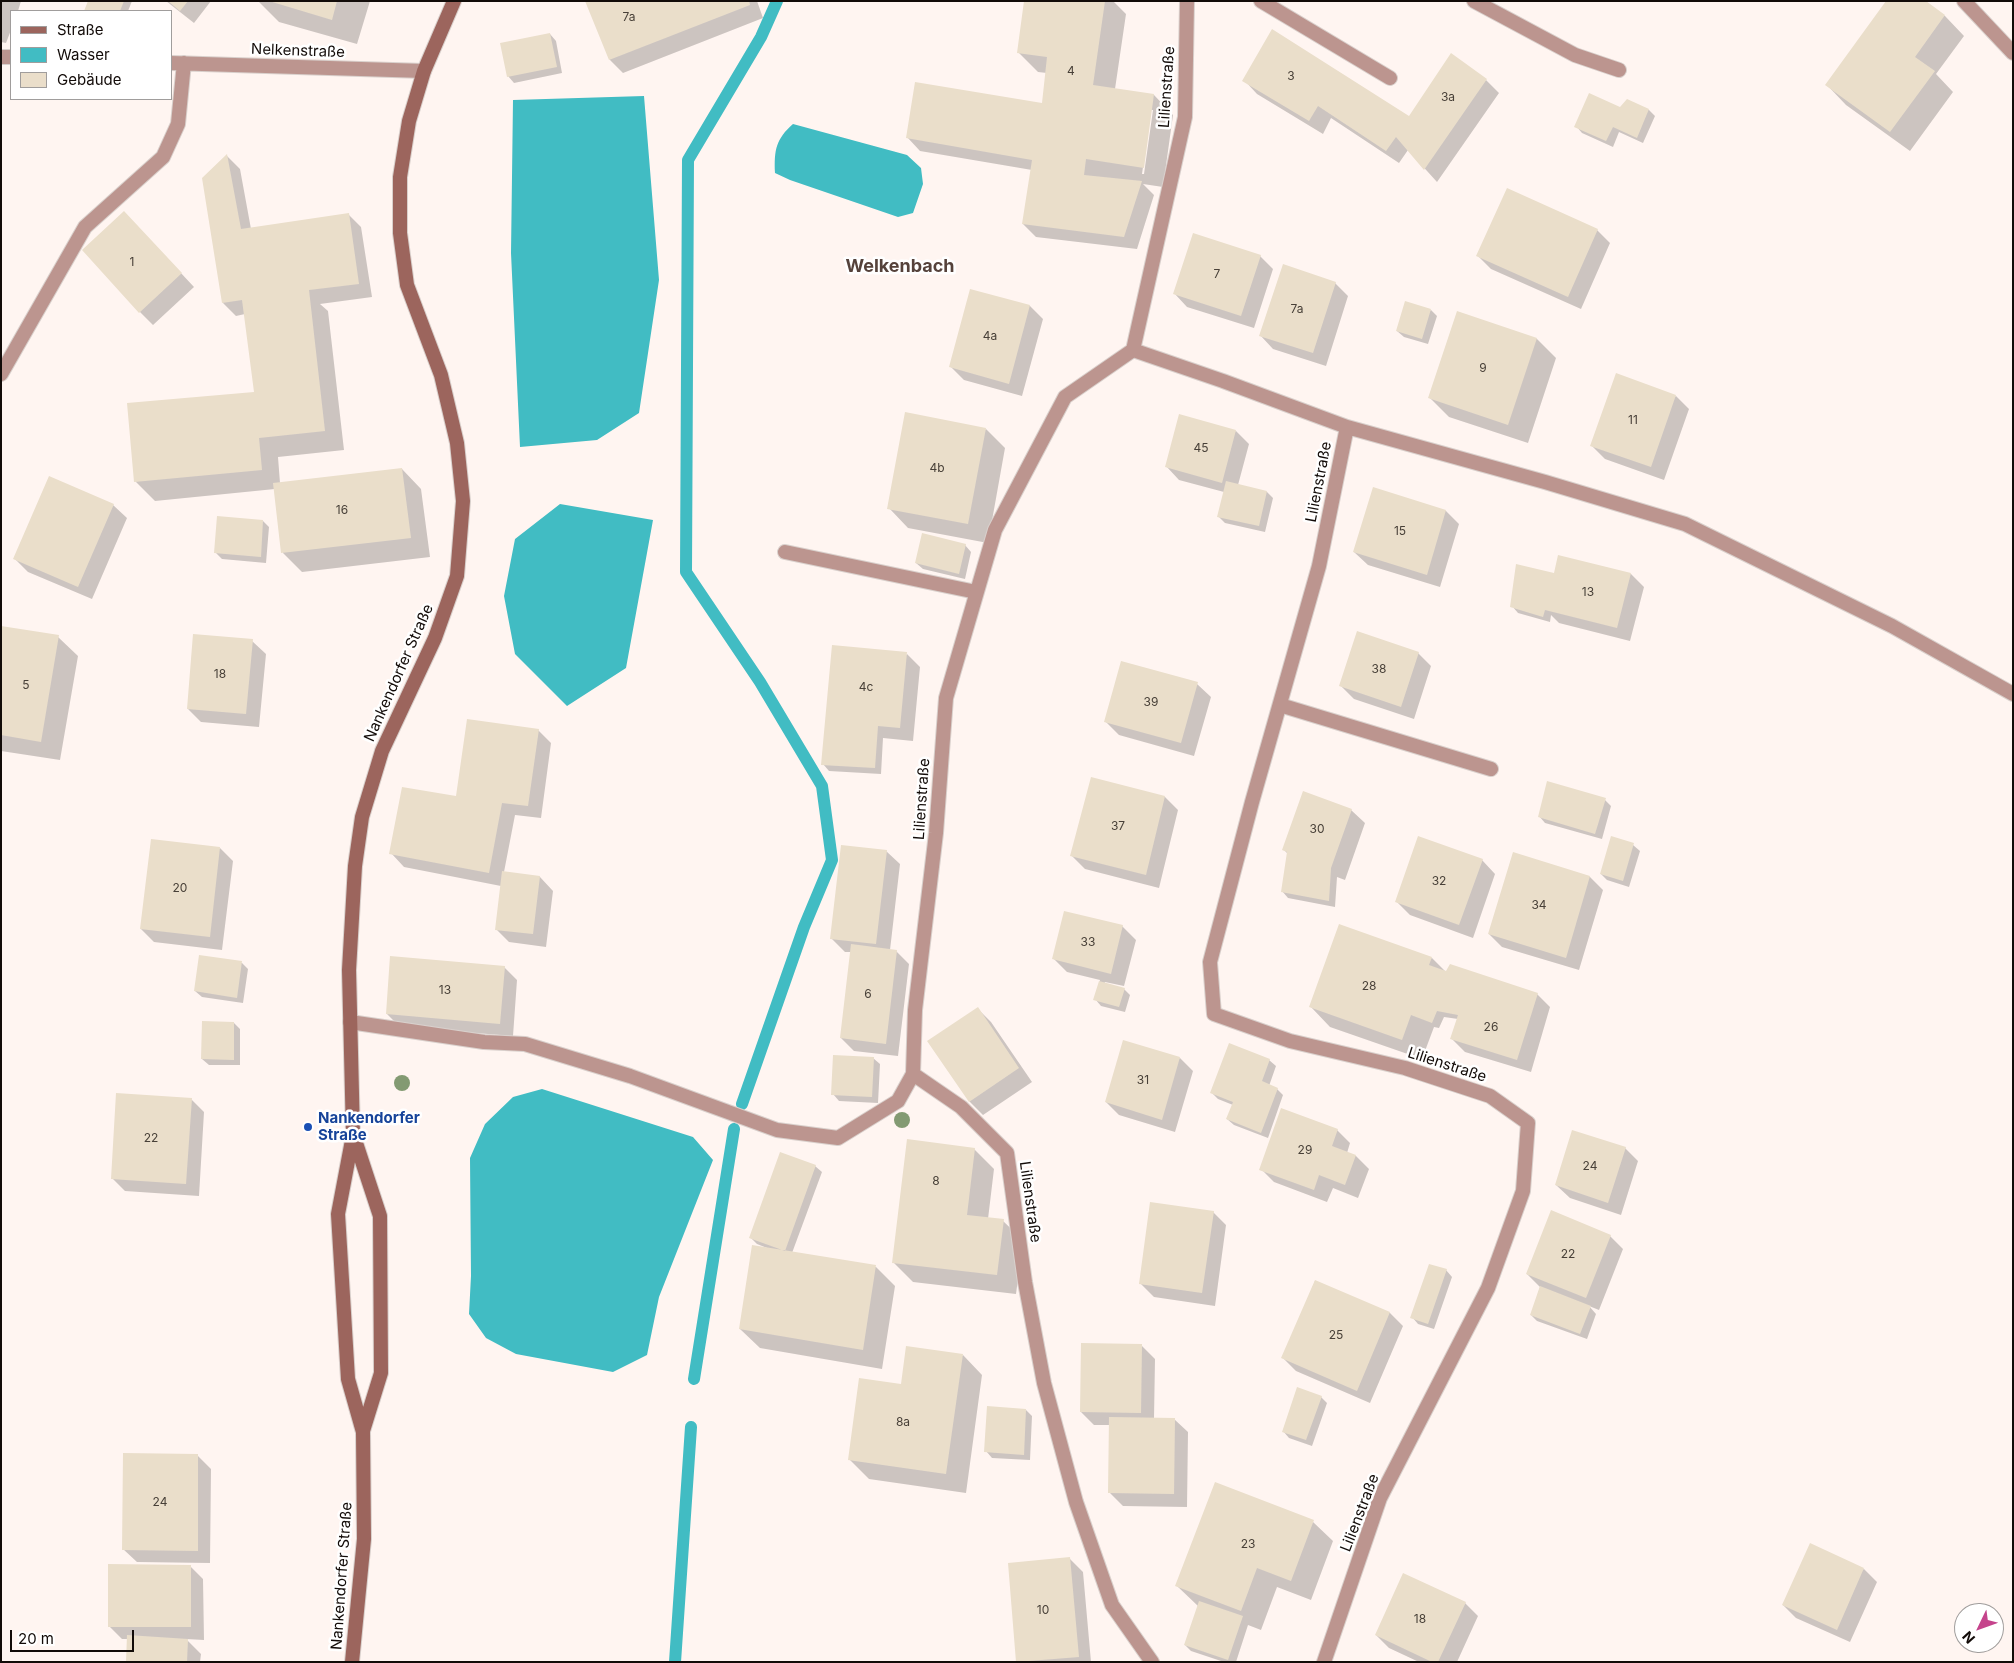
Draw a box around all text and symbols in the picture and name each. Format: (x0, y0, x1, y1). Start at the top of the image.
legend (10, 10, 172, 100)
house number: 7a (623, 10, 635, 24)
text: Straße (57, 20, 104, 39)
street label: Nelkenstraße (251, 40, 345, 62)
text: Wasser (57, 45, 110, 64)
street label: Lilienstraße (1155, 46, 1179, 128)
house number: 4 (1067, 64, 1075, 78)
house number: 3 (1287, 69, 1295, 83)
text: Gebäude (57, 70, 122, 89)
house number: 3a (1441, 90, 1455, 104)
house number: 1 (130, 255, 134, 269)
district label: Welkenbach (845, 256, 955, 278)
house number: 7 (1214, 267, 1220, 281)
house number: 7a (1291, 302, 1303, 316)
house number: 4a (983, 329, 997, 343)
house number: 9 (1479, 361, 1487, 375)
house number: 11 (1628, 413, 1638, 427)
street label: Lilienstraße (1302, 440, 1336, 524)
house number: 45 (1193, 441, 1209, 455)
house number: 4b (929, 461, 945, 475)
house number: 16 (336, 503, 348, 517)
house number: 15 (1394, 524, 1406, 538)
house number: 13 (1582, 585, 1594, 599)
street label: Nankendorfer Straße (361, 602, 437, 744)
house number: 38 (1372, 662, 1386, 676)
house number: 18 (214, 667, 226, 681)
house number: 5 (22, 678, 30, 692)
house number: 4c (859, 680, 873, 694)
house number: 39 (1144, 695, 1158, 709)
street label: Lilienstraße (910, 758, 934, 840)
house number: 37 (1111, 819, 1125, 833)
house number: 30 (1310, 822, 1324, 836)
house number: 32 (1432, 874, 1446, 888)
house number: 20 (173, 881, 187, 895)
house number: 34 (1531, 898, 1547, 912)
house number: 33 (1081, 935, 1095, 949)
house number: 28 (1362, 979, 1376, 993)
house number: 13 (439, 983, 451, 997)
house number: 6 (864, 987, 872, 1001)
house number: 26 (1484, 1020, 1498, 1034)
street label: Lilienstraße (1405, 1044, 1489, 1086)
house number: 31 (1137, 1073, 1149, 1087)
place label: Nankendorfer Straße (318, 1109, 420, 1144)
marker: Nankendorfer Straße (302, 1121, 314, 1133)
house number: 22 (144, 1131, 158, 1145)
house number: 29 (1298, 1143, 1312, 1157)
house number: 24 (1583, 1159, 1597, 1173)
street label: Lilienstraße (1015, 1160, 1045, 1244)
house number: 8 (932, 1174, 940, 1188)
house number: 22 (1561, 1247, 1575, 1261)
house number: 25 (1329, 1328, 1343, 1342)
house number: 8a (896, 1415, 910, 1429)
street label: Lilienstraße (1337, 1472, 1383, 1554)
house number: 24 (153, 1495, 167, 1509)
street label: Nankendorfer Straße (328, 1501, 356, 1651)
house number: 23 (1241, 1537, 1255, 1551)
house number: 10 (1037, 1603, 1049, 1617)
north arrow (1954, 1603, 2004, 1653)
house number: 18 (1414, 1612, 1426, 1626)
scale bar (12, 1620, 136, 1652)
text: N (1958, 1628, 1978, 1647)
text: 20 m (18, 1629, 54, 1648)

